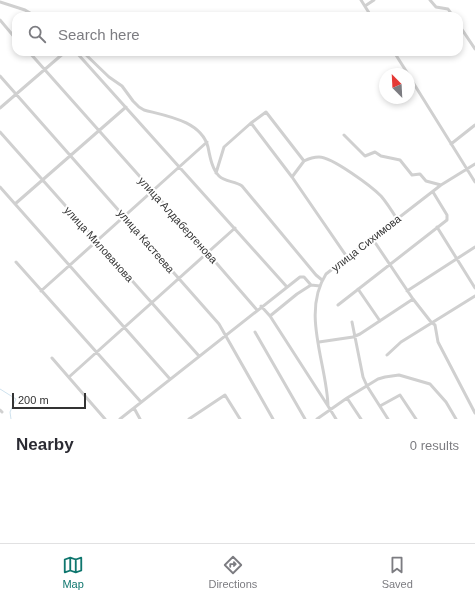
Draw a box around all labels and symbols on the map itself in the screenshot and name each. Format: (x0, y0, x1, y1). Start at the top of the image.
north arrow (379, 68, 415, 104)
street label: улица Алдабергенова (136, 174, 220, 266)
street label: улица Милованова (62, 204, 137, 285)
street label: улица Кастеева (115, 207, 177, 276)
street label: улица Сихимова (329, 212, 404, 274)
scale bar (12, 391, 86, 410)

